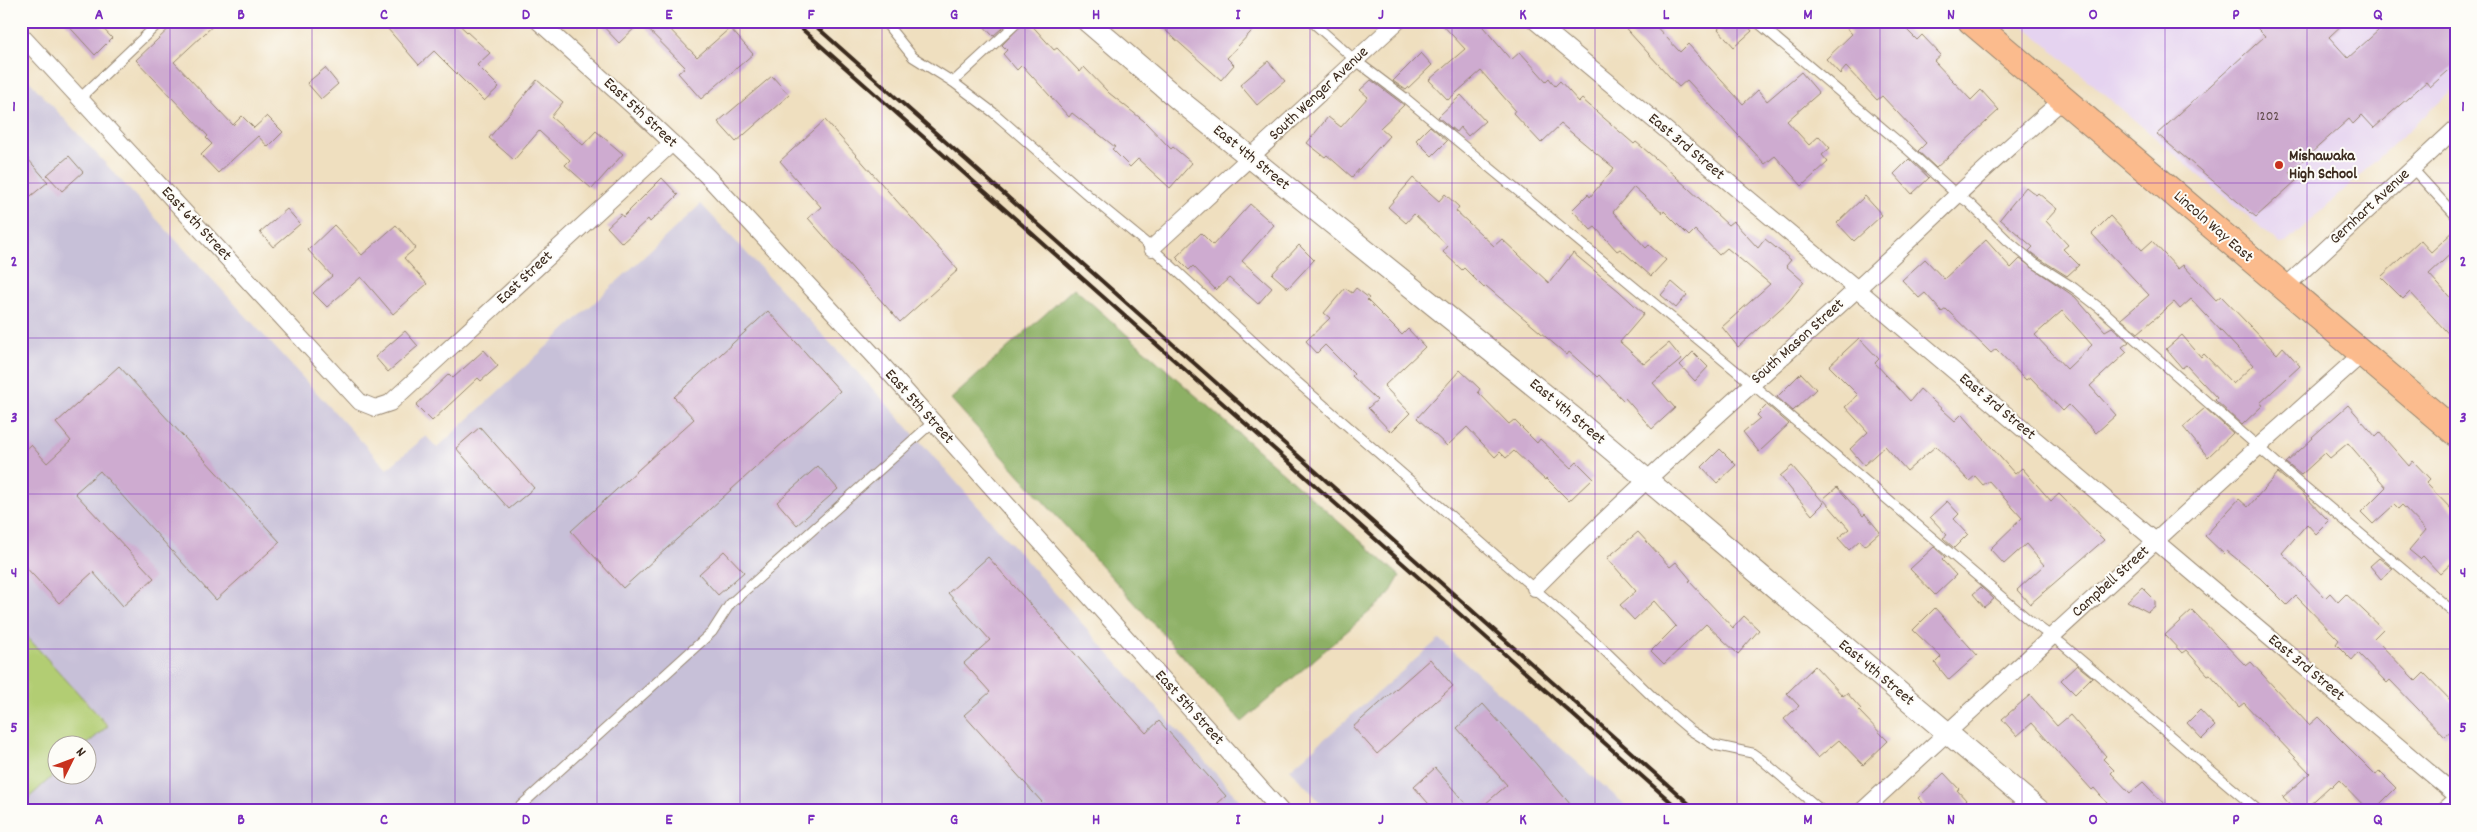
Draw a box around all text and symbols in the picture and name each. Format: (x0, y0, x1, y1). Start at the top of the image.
text: A (95, 4, 104, 27)
text: B (237, 4, 245, 27)
text: C (380, 4, 388, 27)
text: D (522, 4, 531, 27)
text: E (665, 4, 673, 27)
text: F (807, 4, 815, 27)
text: G (950, 4, 958, 27)
text: H (1092, 4, 1100, 27)
text: I (1236, 4, 1242, 27)
text: J (1378, 4, 1384, 27)
text: K (1519, 4, 1527, 27)
text: L (1663, 4, 1670, 27)
text: M (1803, 4, 1813, 27)
text: N (1947, 4, 1955, 27)
text: O (2088, 4, 2098, 27)
text: P (2232, 4, 2240, 27)
text: Q (2373, 4, 2383, 27)
street label: South Wenger Avenue (1264, 42, 1374, 146)
street label: East 5th Street (598, 72, 682, 154)
text: 1 (12, 96, 16, 119)
text: 1 (2461, 96, 2465, 119)
house number: 1202 (2257, 107, 2279, 127)
street label: East 3rd Street (1643, 108, 1730, 186)
street label: East 4th Street (1207, 120, 1295, 196)
place label: Mishawaka High School (2289, 145, 2357, 186)
marker: Mishawaka High School (2273, 159, 2285, 171)
street label: Gernhart Avenue (2325, 164, 2415, 250)
street label: East 6th Street (155, 182, 237, 267)
street label: Lincoln Way East (2168, 186, 2258, 268)
street label: East Street (492, 246, 558, 310)
text: 2 (11, 251, 18, 274)
text: 2 (2460, 251, 2467, 274)
street label: South Mason Street (1746, 294, 1850, 390)
street label: East 5th Street (879, 364, 959, 450)
street label: East 3rd Street (1954, 368, 2041, 446)
street label: East 4th Street (1524, 373, 1610, 451)
text: 3 (10, 407, 18, 430)
text: 3 (2459, 407, 2467, 430)
street label: Campbell Street (2067, 541, 2155, 623)
text: 4 (11, 562, 17, 585)
text: 4 (2460, 562, 2466, 585)
street label: East 3rd Street (2263, 629, 2350, 707)
street label: East 4th Street (1833, 634, 1919, 712)
street label: East 5th Street (1149, 665, 1229, 751)
text: 5 (10, 717, 18, 740)
text: 5 (2459, 717, 2467, 740)
north arrow (48, 734, 98, 784)
text: N (70, 743, 90, 762)
text: A (95, 809, 104, 832)
text: B (237, 809, 245, 832)
text: C (380, 809, 388, 832)
text: D (522, 809, 531, 832)
text: E (665, 809, 673, 832)
text: F (807, 809, 815, 832)
text: G (950, 809, 958, 832)
text: H (1092, 809, 1100, 832)
text: I (1236, 809, 1242, 832)
text: J (1378, 809, 1384, 832)
text: K (1519, 809, 1527, 832)
text: L (1663, 809, 1670, 832)
text: M (1803, 809, 1813, 832)
text: N (1947, 809, 1955, 832)
text: O (2088, 809, 2098, 832)
text: P (2232, 809, 2240, 832)
text: Q (2373, 809, 2383, 832)

